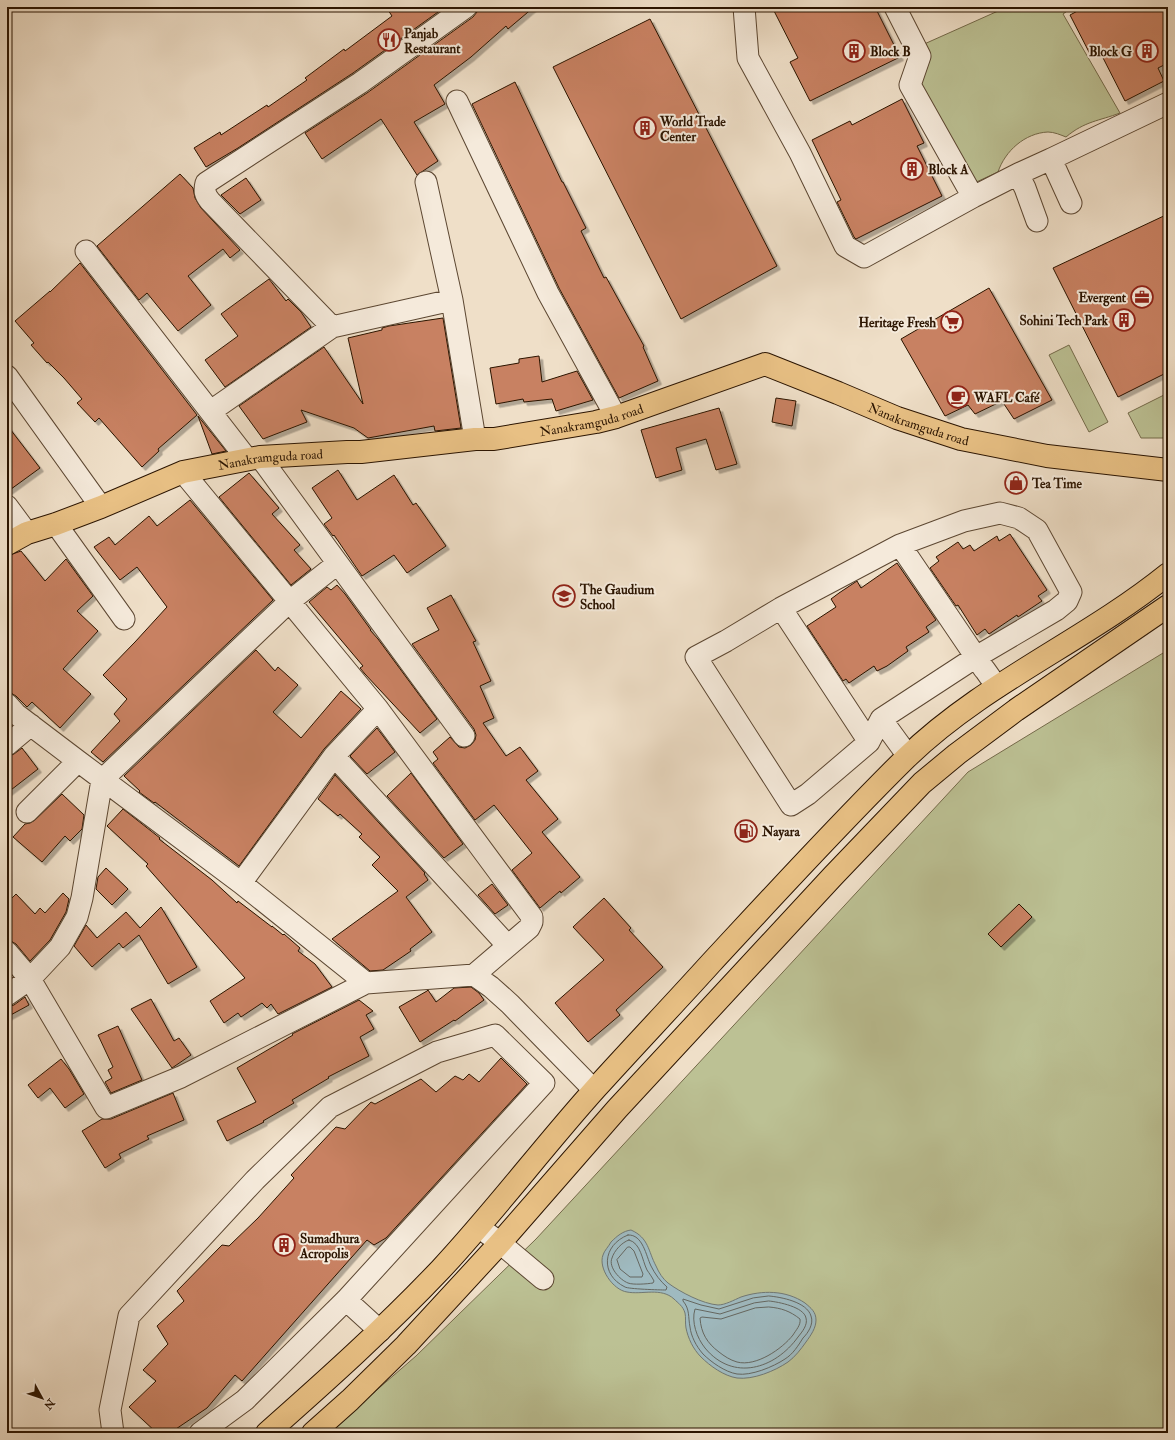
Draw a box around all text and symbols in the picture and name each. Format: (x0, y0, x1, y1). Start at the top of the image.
place label: Panjab Restaurant (404, 26, 461, 57)
restaurant icon: Panjab Restaurant (376, 27, 402, 53)
building icon: Block B (841, 38, 867, 64)
building icon: Block G (1134, 38, 1160, 64)
place label: Block B (870, 44, 911, 60)
place label: Block G (1089, 44, 1132, 60)
place label: World Trade Center (659, 114, 726, 145)
building icon: World Trade Center (632, 115, 658, 141)
building icon: Block A (899, 156, 925, 182)
place label: Block A (928, 162, 969, 178)
office icon: Evergent (1129, 284, 1155, 310)
place label: Evergent (1079, 290, 1127, 307)
building icon: Sohini Tech Park (1111, 307, 1137, 333)
supermarket icon: Heritage Fresh (939, 309, 965, 335)
place label: Sohini Tech Park (1020, 313, 1109, 329)
place label: Heritage Fresh (858, 315, 936, 332)
cafe icon: WAFL Café (945, 384, 971, 410)
place label: WAFL Café (973, 390, 1040, 406)
street label: Nanakramguda road (865, 400, 971, 449)
street label: Nanakramguda road (539, 401, 646, 440)
street label: Nanakramguda road (217, 446, 324, 474)
shop icon: Tea Time (1003, 470, 1029, 496)
place label: Tea Time (1031, 476, 1083, 492)
place label: The Gaudium School (579, 582, 655, 613)
school or university icon: The Gaudium School (551, 583, 577, 609)
fuel station icon: Nayara (733, 818, 759, 844)
place label: Nayara (761, 824, 800, 841)
place label: Sumadhura Acropolis (299, 1231, 360, 1263)
building icon: Sumadhura Acropolis (271, 1232, 297, 1258)
north arrow (22, 1378, 62, 1418)
text: N (40, 1395, 58, 1413)

